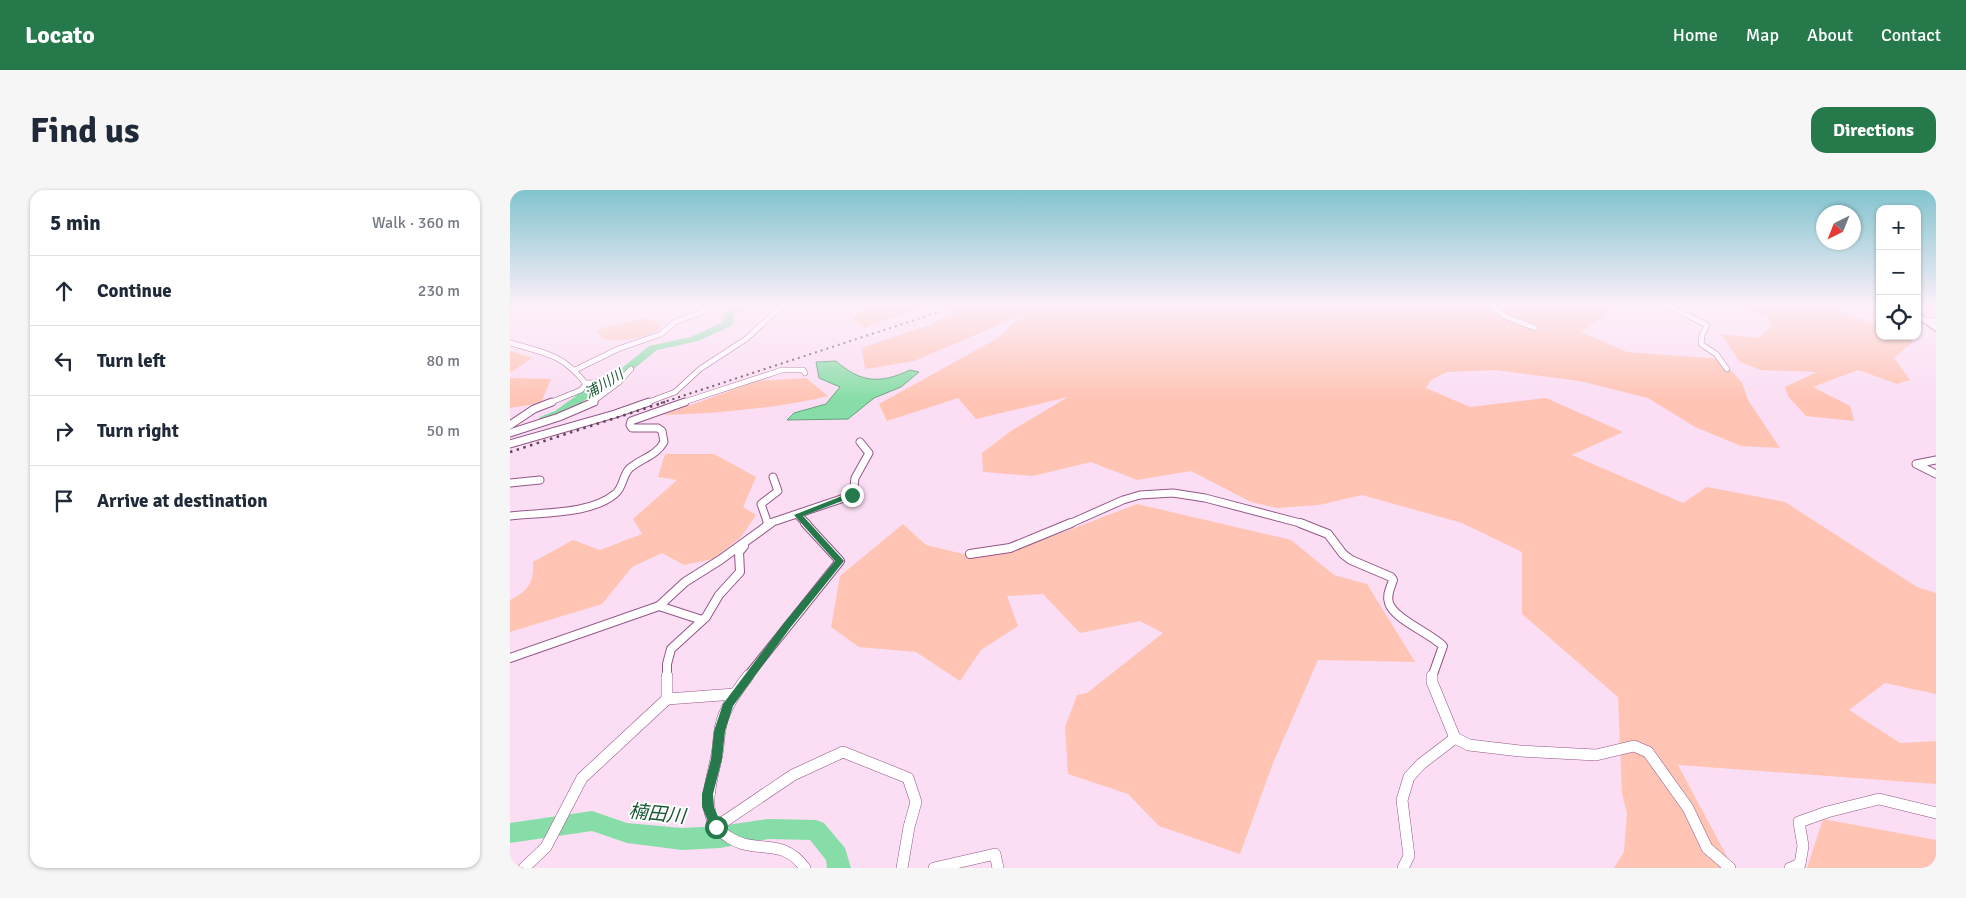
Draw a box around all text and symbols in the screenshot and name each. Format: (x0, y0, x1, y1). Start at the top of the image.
text: Locato (25, 20, 95, 50)
text: Home (1673, 24, 1718, 46)
text: Map (1746, 24, 1779, 46)
text: About (1807, 24, 1853, 46)
text: Contact (1881, 24, 1941, 46)
button: Directions (1811, 107, 1936, 153)
text: Find us (30, 109, 140, 152)
north arrow (1816, 205, 1861, 250)
map controls (1876, 205, 1921, 340)
button: + (1876, 205, 1921, 250)
text: 5 min (50, 210, 101, 236)
text: Walk · 360 m (372, 213, 460, 233)
button: − (1876, 250, 1921, 295)
icon: ahead (50, 277, 78, 305)
text: Continue (97, 279, 172, 303)
text: 230 m (418, 281, 460, 301)
button: locate (1876, 295, 1921, 340)
icon: left (50, 347, 78, 375)
text: Turn left (97, 349, 166, 373)
text: 80 m (426, 351, 460, 371)
water label: 浦川川 (582, 365, 628, 402)
icon: right (50, 417, 78, 445)
text: Turn right (97, 419, 179, 443)
text: 50 m (426, 421, 460, 441)
route end (841, 484, 864, 507)
icon: arrive (50, 487, 78, 515)
text: Arrive at destination (97, 489, 268, 513)
water label: 楠田川 (627, 799, 689, 829)
route start (705, 816, 728, 839)

